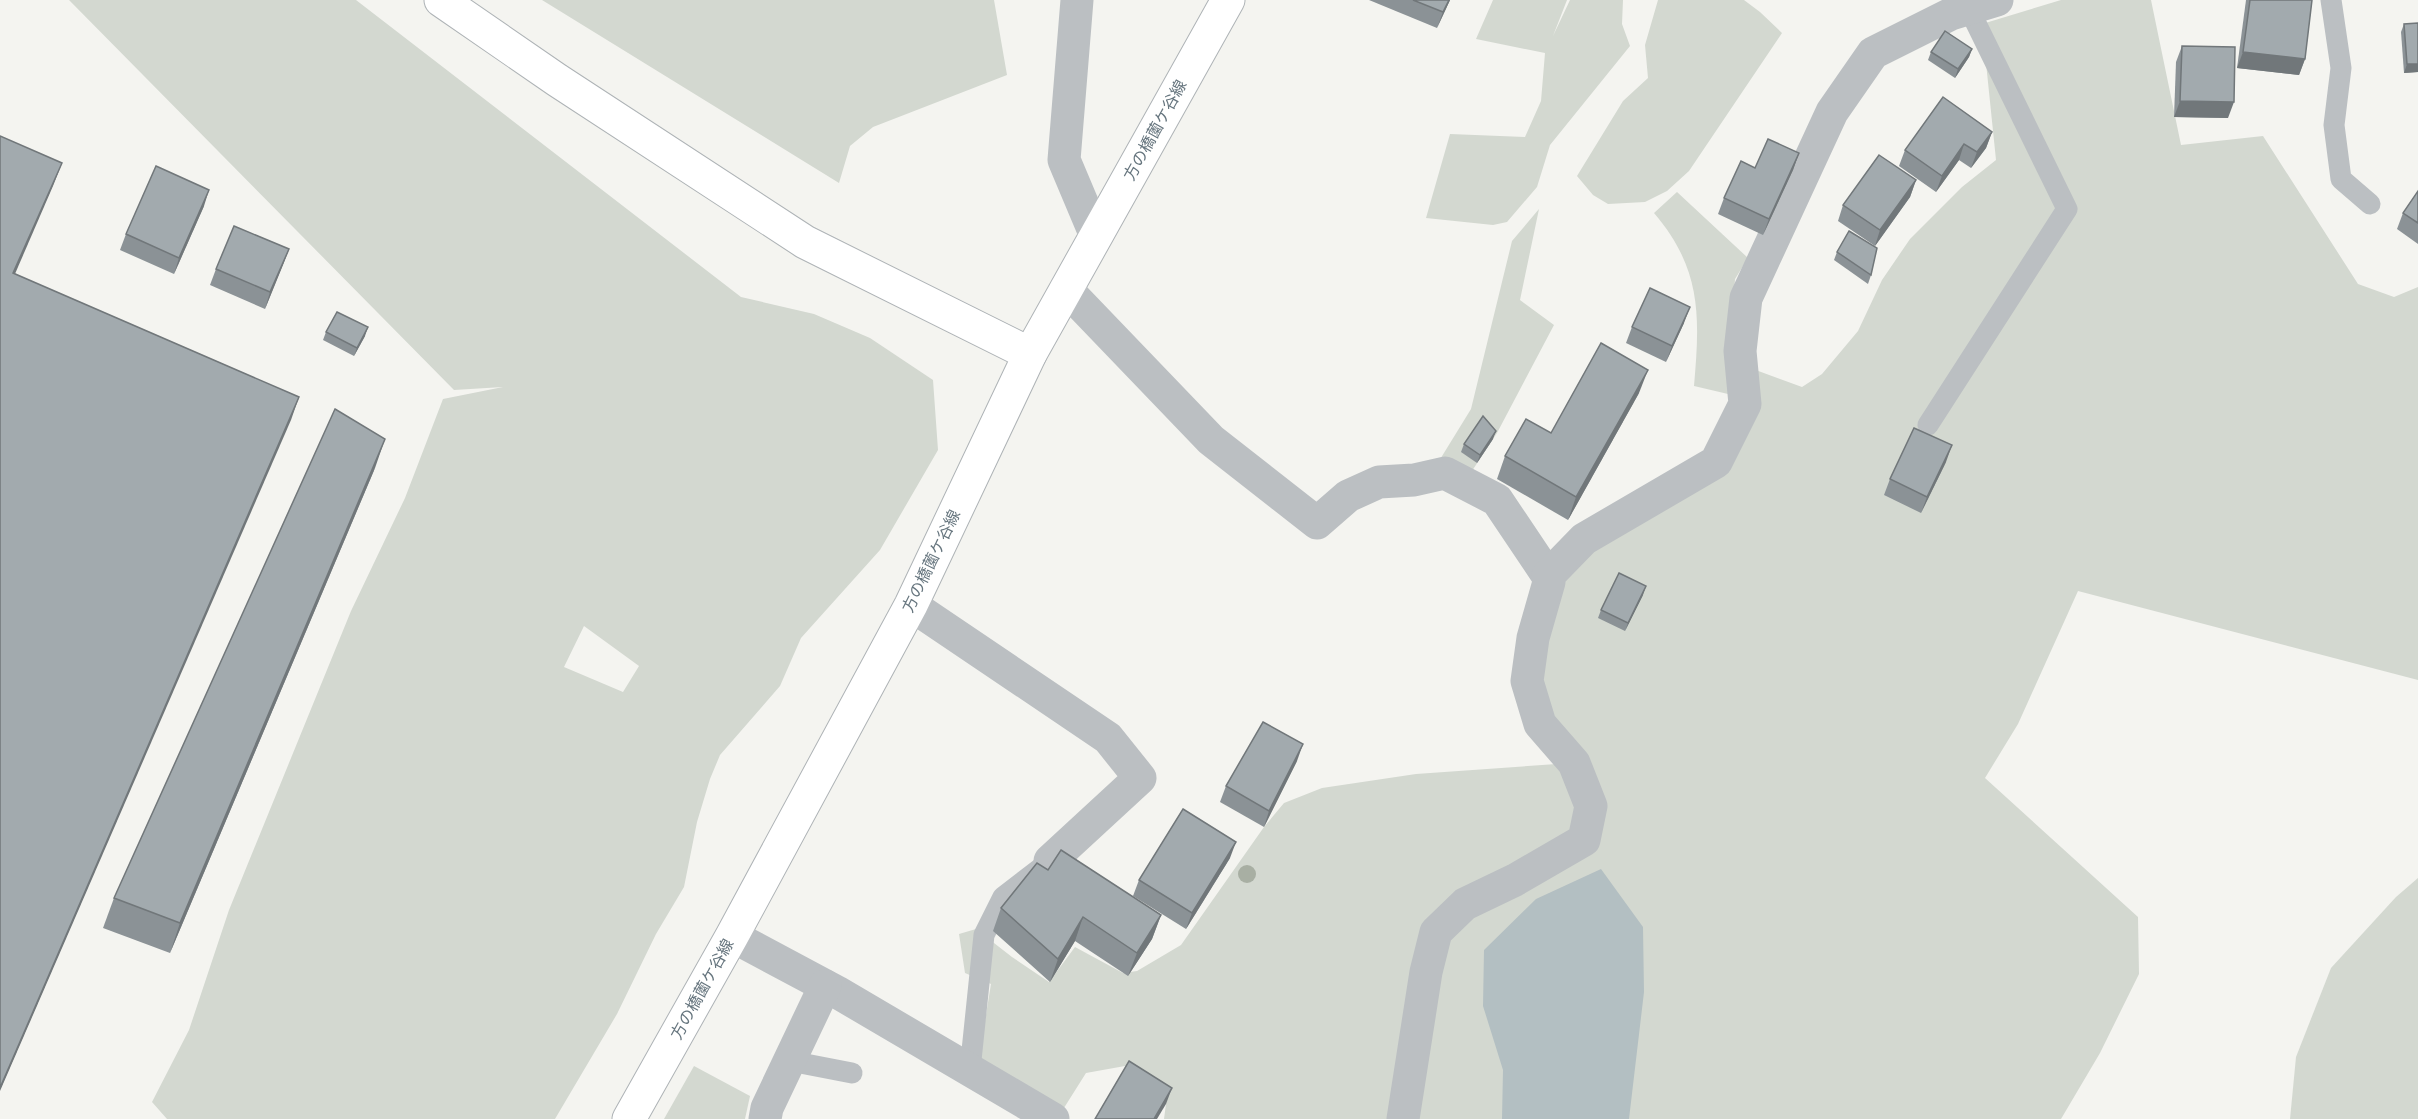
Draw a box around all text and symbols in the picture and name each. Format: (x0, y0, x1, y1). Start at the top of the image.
street label: 方の橋薗ケ谷線 (1120, 76, 1190, 184)
street label: 方の橋薗ケ谷線 (898, 506, 964, 616)
street label: 方の橋薗ケ谷線 (667, 935, 737, 1043)

